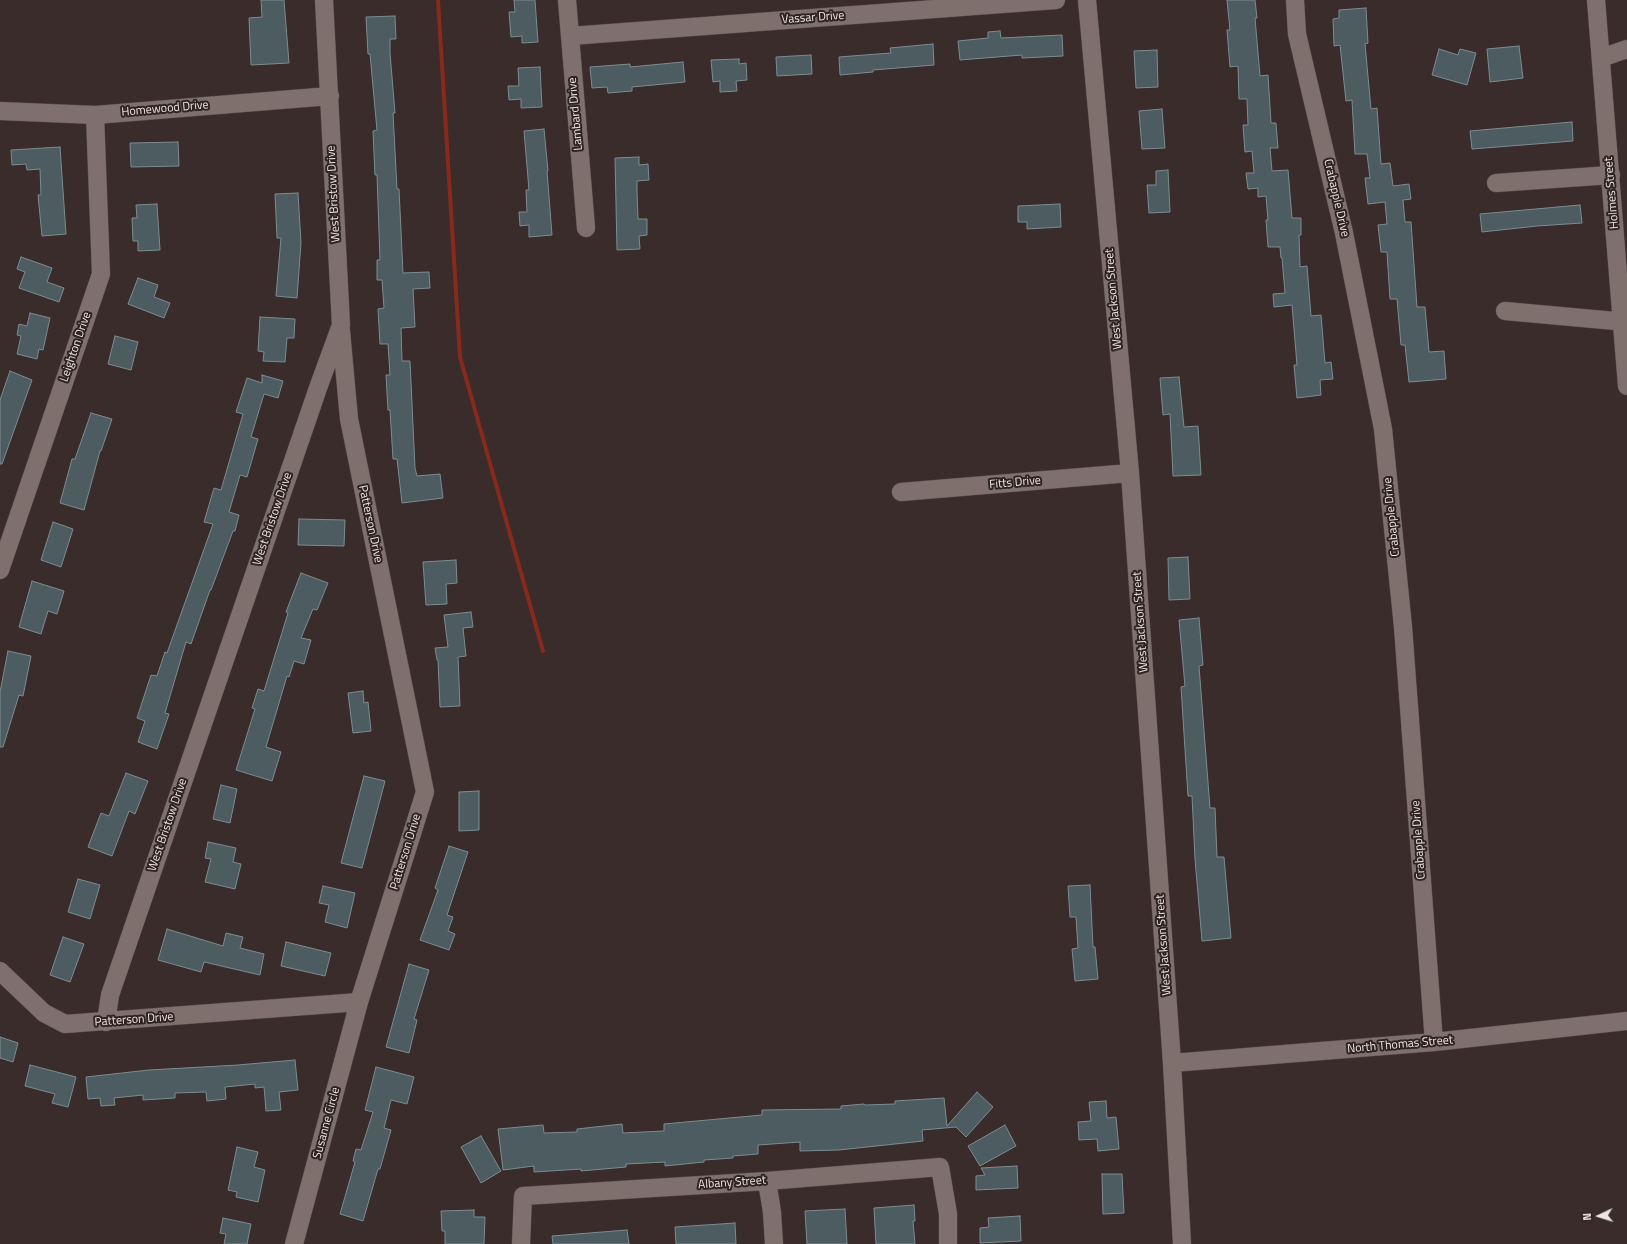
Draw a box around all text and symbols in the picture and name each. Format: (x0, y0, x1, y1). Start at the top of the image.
street label: Vassar Drive (781, 9, 845, 27)
street label: Lambard Drive (566, 77, 586, 151)
street label: Homewood Drive (121, 98, 209, 120)
street label: West Bristow Drive (324, 145, 344, 243)
street label: Holmes Street (1602, 156, 1622, 230)
street label: Crabapple Drive (1320, 158, 1352, 238)
street label: West Jackson Street (1102, 248, 1126, 350)
street label: Leighton Drive (57, 310, 95, 384)
street label: West Bristow Drive (250, 471, 296, 567)
street label: Fitts Drive (989, 474, 1041, 492)
street label: Crabapple Drive (1381, 477, 1403, 557)
street label: Patterson Drive (355, 484, 385, 564)
street label: West Jackson Street (1130, 571, 1152, 673)
street label: West Bristow Drive (145, 777, 191, 873)
street label: Crabapple Drive (1409, 800, 1429, 880)
street label: Patterson Drive (388, 812, 424, 892)
street label: West Jackson Street (1153, 894, 1175, 996)
street label: Patterson Drive (94, 1010, 174, 1030)
street label: North Thomas Street (1347, 1033, 1453, 1057)
street label: Susanne Circle (311, 1086, 343, 1160)
street label: Albany Street (698, 1173, 766, 1193)
north arrow (1579, 1196, 1619, 1236)
text: N (1579, 1212, 1595, 1221)

